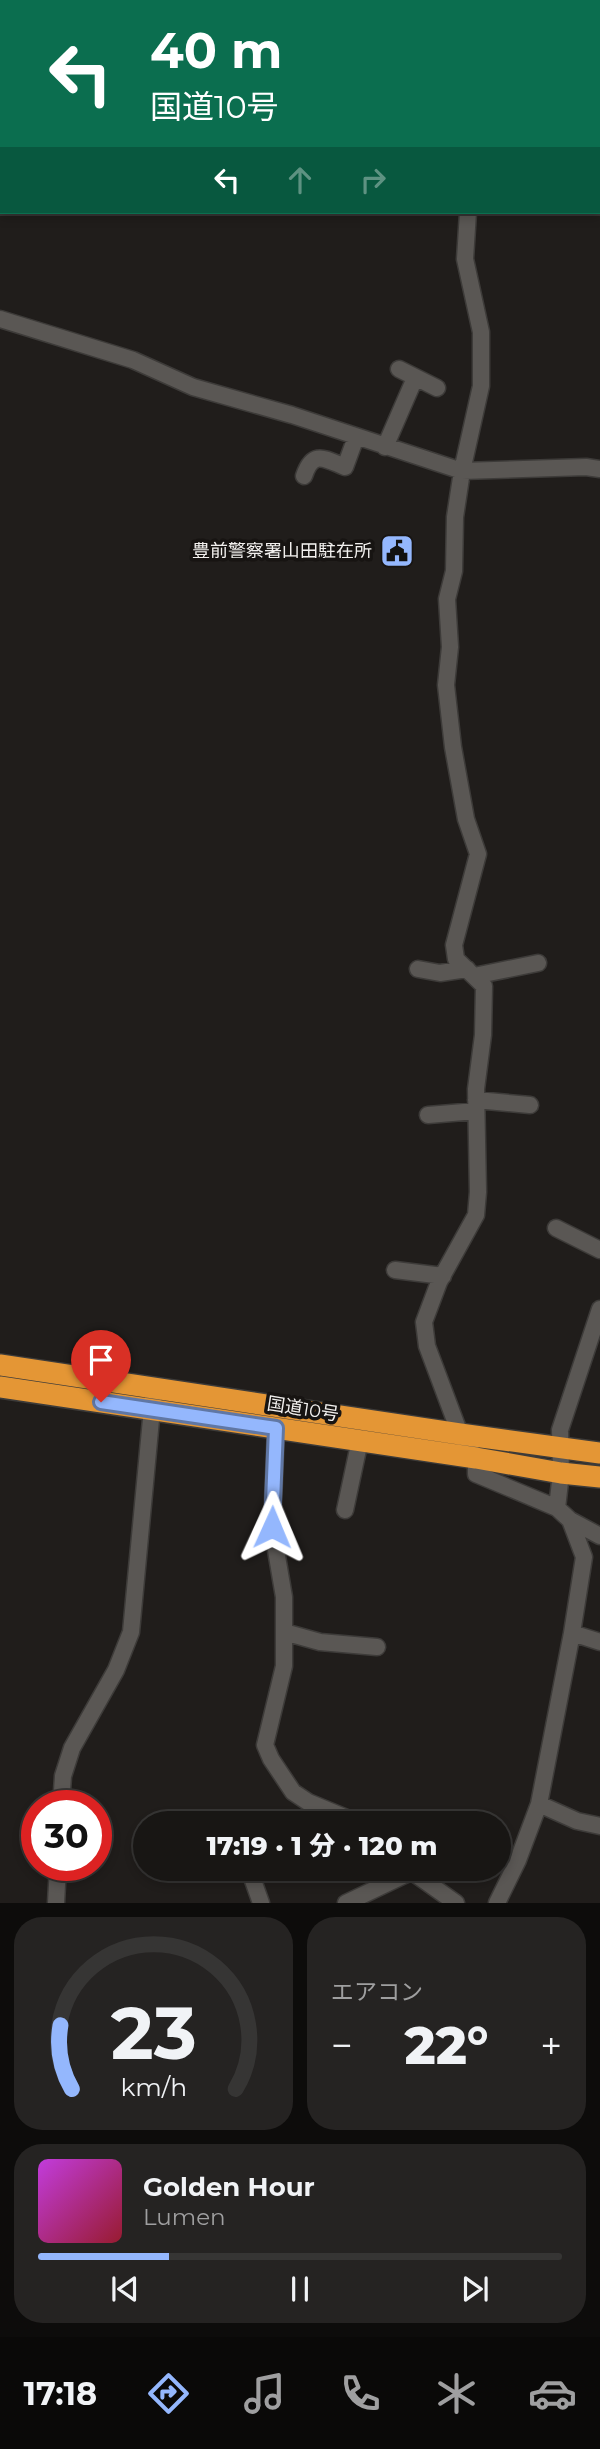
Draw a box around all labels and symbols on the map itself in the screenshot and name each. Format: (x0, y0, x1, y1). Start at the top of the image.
public building icon: 豊前警察署山田駐在所 (378, 532, 416, 570)
place label: 豊前警察署山田駐在所 (192, 540, 372, 562)
pin (71, 1330, 131, 1402)
street label: 国道10号 (266, 1392, 340, 1426)
position arrow (235, 1490, 309, 1564)
speed limit sign: 30 (21, 1790, 112, 1881)

